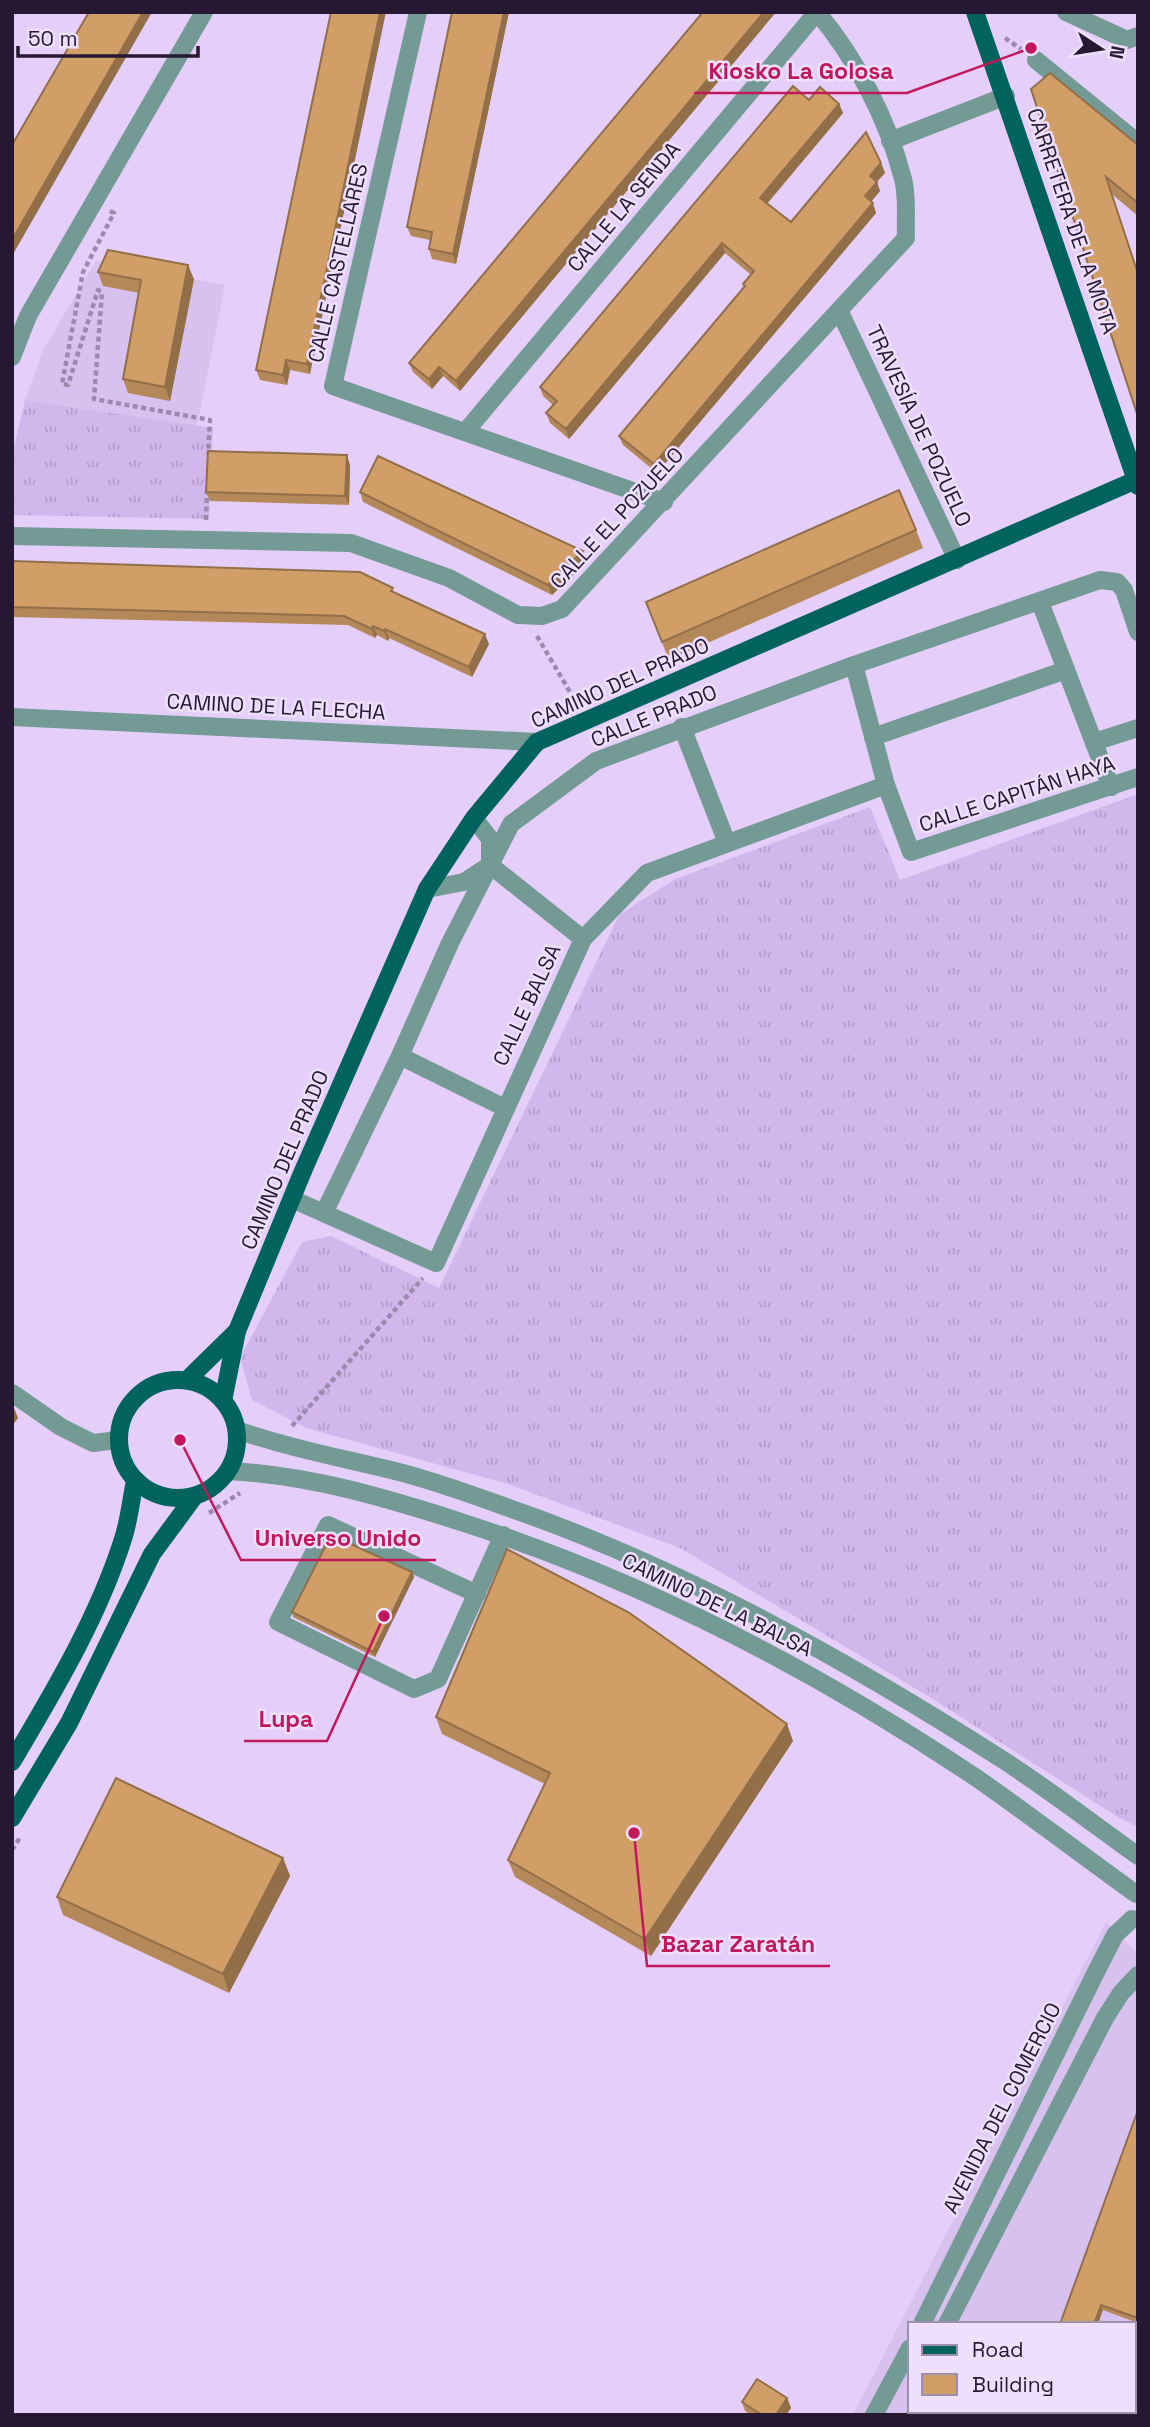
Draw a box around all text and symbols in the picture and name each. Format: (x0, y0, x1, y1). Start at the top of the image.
scale bar (18, 14, 198, 58)
north arrow (1066, 14, 1136, 84)
text: 50 m (28, 25, 78, 52)
text: N (1104, 44, 1131, 61)
callout: Kiosko La Golosa (694, 49, 907, 93)
text: Kiosko La Golosa (708, 56, 894, 86)
street label: CARRETERA DE LA MOTA (1021, 104, 1124, 337)
street label: CALLE LA SENDA (561, 136, 686, 277)
street label: CALLE CASTELLARES (301, 161, 374, 365)
street label: TRAVESÍA DE POZUELO (861, 321, 978, 531)
street label: CALLE EL POZUELO (544, 441, 689, 594)
street label: CAMINO DEL PRADO (526, 631, 713, 734)
street label: CALLE PRADO (587, 678, 721, 753)
street label: CAMINO DE LA FLECHA (166, 687, 386, 726)
street label: CALLE CAPITÁN HAYA (916, 749, 1118, 838)
street label: CALLE BALSA (487, 940, 567, 1070)
street label: CAMINO DEL PRADO (235, 1066, 335, 1254)
callout: Universo Unido (241, 1516, 436, 1560)
text: Universo Unido (255, 1523, 421, 1553)
street label: CAMINO DE LA BALSA (617, 1547, 817, 1662)
callout: Lupa (244, 1697, 327, 1741)
text: Lupa (259, 1704, 313, 1734)
callout: Bazar Zaratán (647, 1922, 830, 1966)
text: Bazar Zaratán (661, 1929, 815, 1959)
street label: AVENIDA DEL COMERCIO (937, 1998, 1067, 2218)
legend (908, 2322, 1136, 2413)
text: Road (972, 2336, 1024, 2363)
text: Building (972, 2371, 1054, 2398)

